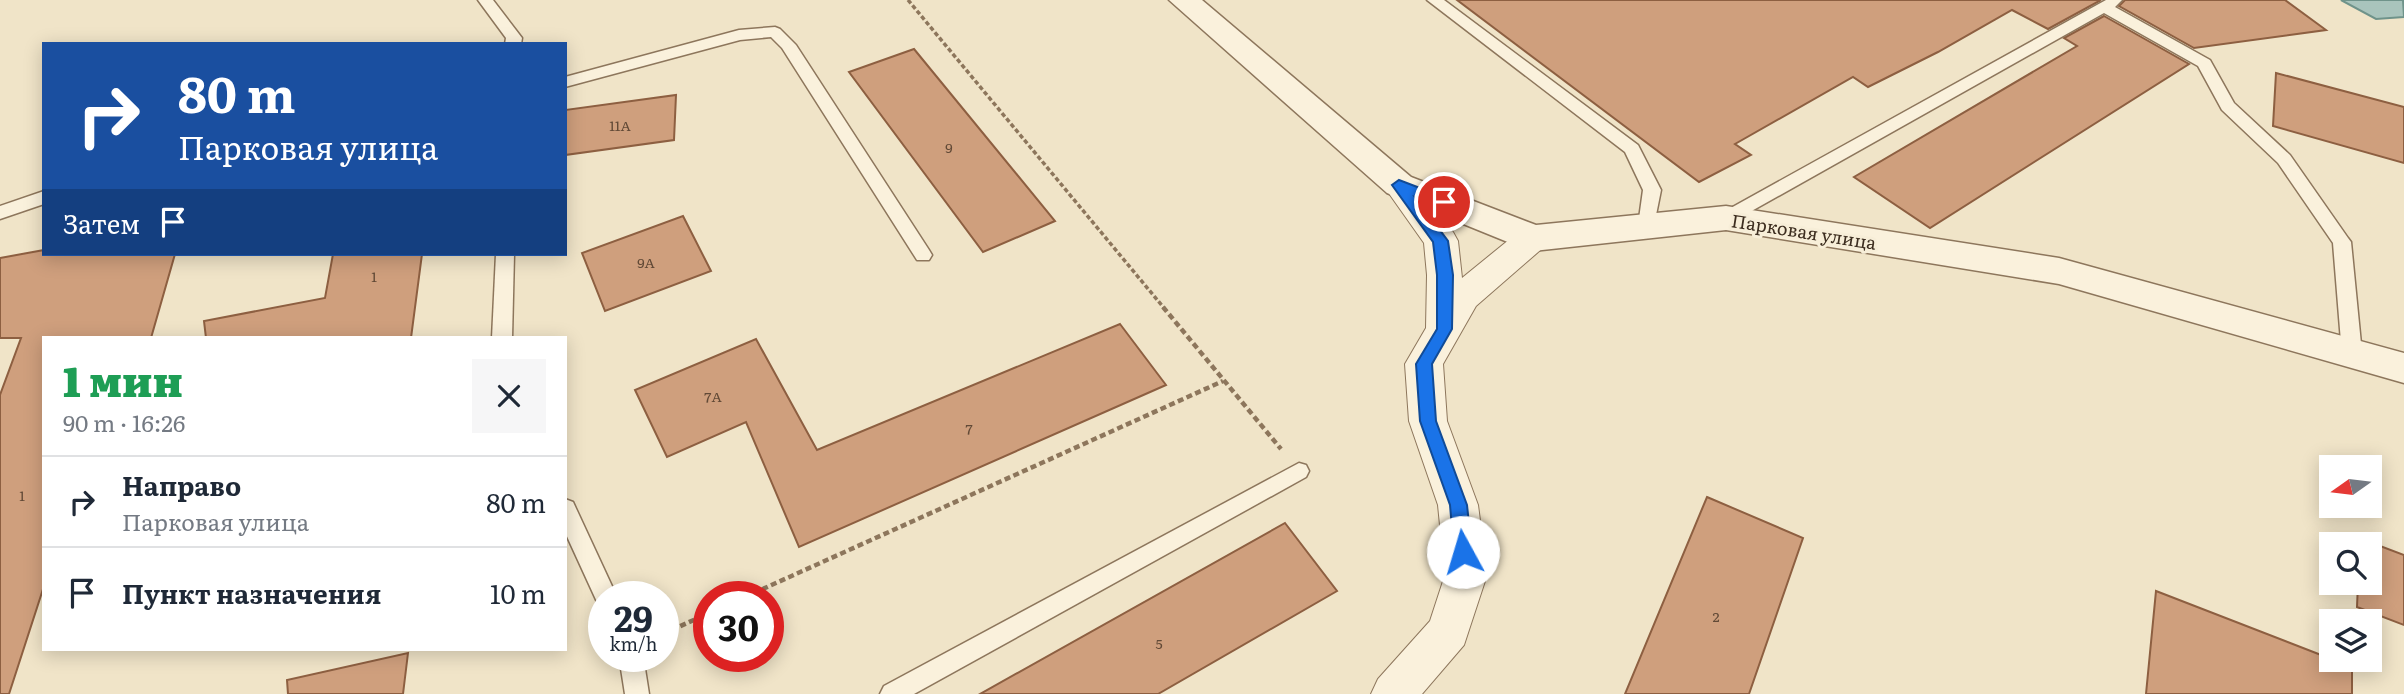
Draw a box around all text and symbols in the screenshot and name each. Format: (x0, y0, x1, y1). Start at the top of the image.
text: 80 m (178, 55, 296, 128)
icon: right (63, 70, 154, 161)
house number: 11А (609, 115, 632, 135)
text: Парковая улица (178, 122, 438, 170)
house number: 9 (945, 137, 953, 157)
pin (1414, 172, 1474, 232)
icon: arrive (1425, 183, 1463, 221)
text: Затем (63, 203, 140, 242)
icon: arrive (154, 203, 192, 241)
street label: Парковая улица (1730, 206, 1879, 256)
house number: 9А (637, 252, 656, 272)
house number: 1 (371, 266, 377, 286)
text: 1 мин (63, 348, 183, 410)
button: close (472, 359, 546, 433)
house number: 7А (704, 386, 722, 406)
text: 90 m · 16:26 (63, 405, 185, 439)
house number: 7 (965, 418, 973, 438)
north arrow (2319, 455, 2382, 518)
map controls (2319, 455, 2382, 672)
text: Направо (122, 465, 241, 504)
text: 80 m (486, 482, 546, 521)
icon: right (63, 483, 101, 521)
house number: 1 (19, 485, 25, 505)
text: Парковая улица (122, 504, 309, 538)
position arrow (1426, 515, 1500, 589)
button: search (2319, 532, 2382, 595)
text: Пункт назначения (122, 573, 381, 612)
text: 10 m (490, 573, 546, 612)
icon: arrive (63, 574, 101, 612)
speed limit sign: 30 (693, 581, 784, 672)
text: 29 (614, 591, 653, 643)
house number: 2 (1712, 606, 1720, 626)
button: layers (2319, 609, 2382, 672)
text: km/h (610, 630, 657, 657)
house number: 5 (1155, 633, 1163, 653)

